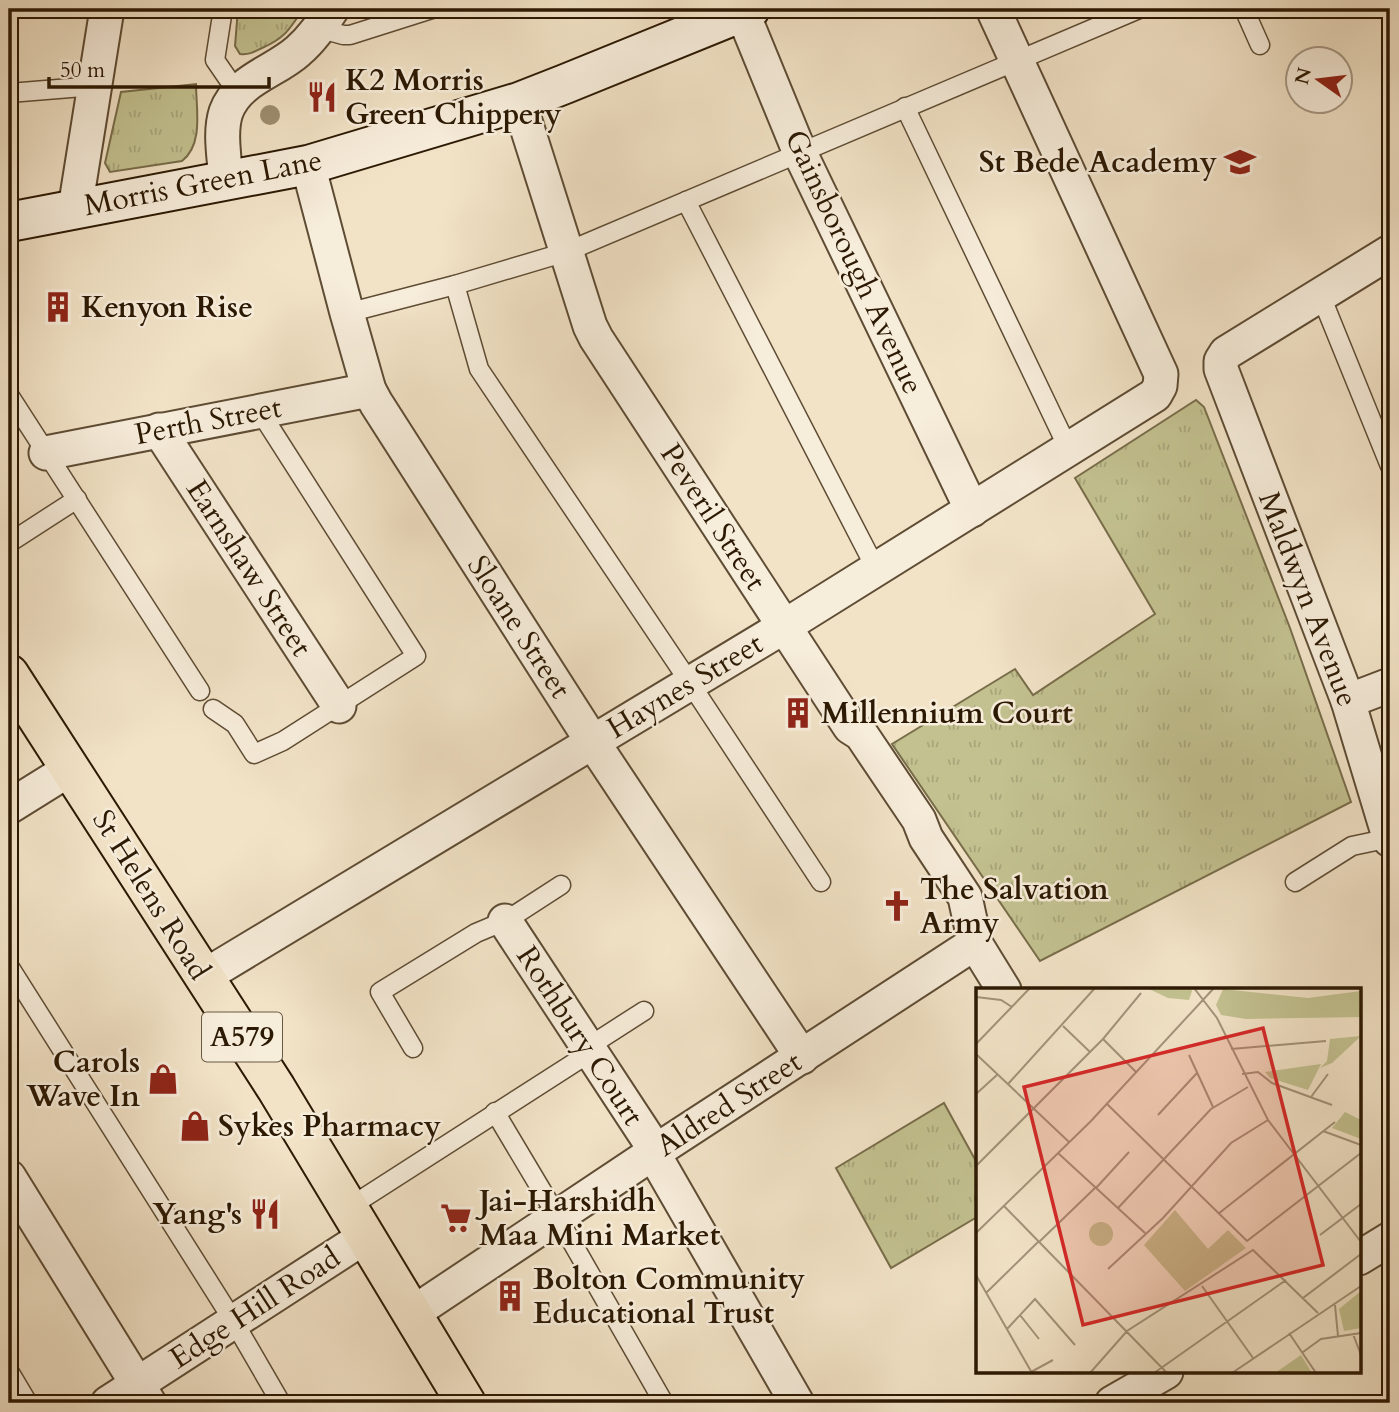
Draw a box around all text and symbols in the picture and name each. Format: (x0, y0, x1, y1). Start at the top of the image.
scale bar (49, 46, 270, 90)
north arrow (1284, 46, 1354, 116)
text: 50 m (60, 56, 105, 85)
place label: K2 Morris Green Chippery (345, 60, 562, 135)
text: N (1289, 64, 1318, 87)
restaurant icon: K2 Morris Green Chippery (305, 80, 339, 114)
street label: Gainsborough Avenue (775, 123, 933, 401)
street label: Morris Green Lane (80, 140, 326, 226)
place label: St Bede Academy (979, 142, 1217, 183)
school or university icon: St Bede Academy (1223, 145, 1257, 179)
place label: Kenyon Rise (81, 287, 253, 328)
building icon: Kenyon Rise (41, 290, 75, 324)
street label: Perth Street (131, 387, 285, 455)
street label: Peveril Street (650, 436, 776, 599)
street label: Earnshaw Street (176, 472, 322, 665)
street label: Maldwyn Avenue (1248, 486, 1368, 712)
street label: Sloane Street (457, 548, 581, 707)
street label: Haynes Street (600, 623, 771, 749)
place label: Millennium Court (821, 693, 1073, 734)
building icon: Millennium Court (781, 696, 815, 730)
street label: St Helens Road (82, 802, 220, 988)
place label: The Salvation Army (920, 869, 1109, 944)
church icon: The Salvation Army (880, 889, 914, 923)
street label: Rothbury Court (507, 938, 654, 1134)
inset map (976, 988, 1360, 1374)
road number: A579 (202, 1012, 282, 1062)
street label: Aldred Street (648, 1041, 810, 1166)
place label: Carols Wave In (25, 1042, 140, 1117)
shop icon: Carols Wave In (146, 1062, 180, 1096)
place label: Sykes Pharmacy (218, 1106, 441, 1147)
shop icon: Sykes Pharmacy (178, 1109, 212, 1143)
place label: Jai-Harshidh Maa Mini Market (475, 1181, 721, 1256)
place label: Yang's (153, 1194, 242, 1235)
restaurant icon: Yang's (248, 1197, 282, 1231)
supermarket icon: Jai-Harshidh Maa Mini Market (439, 1201, 473, 1235)
street label: Edge Hill Road (162, 1237, 348, 1378)
place label: Bolton Community Educational Trust (533, 1259, 805, 1334)
building icon: Bolton Community Educational Trust (493, 1279, 527, 1313)

